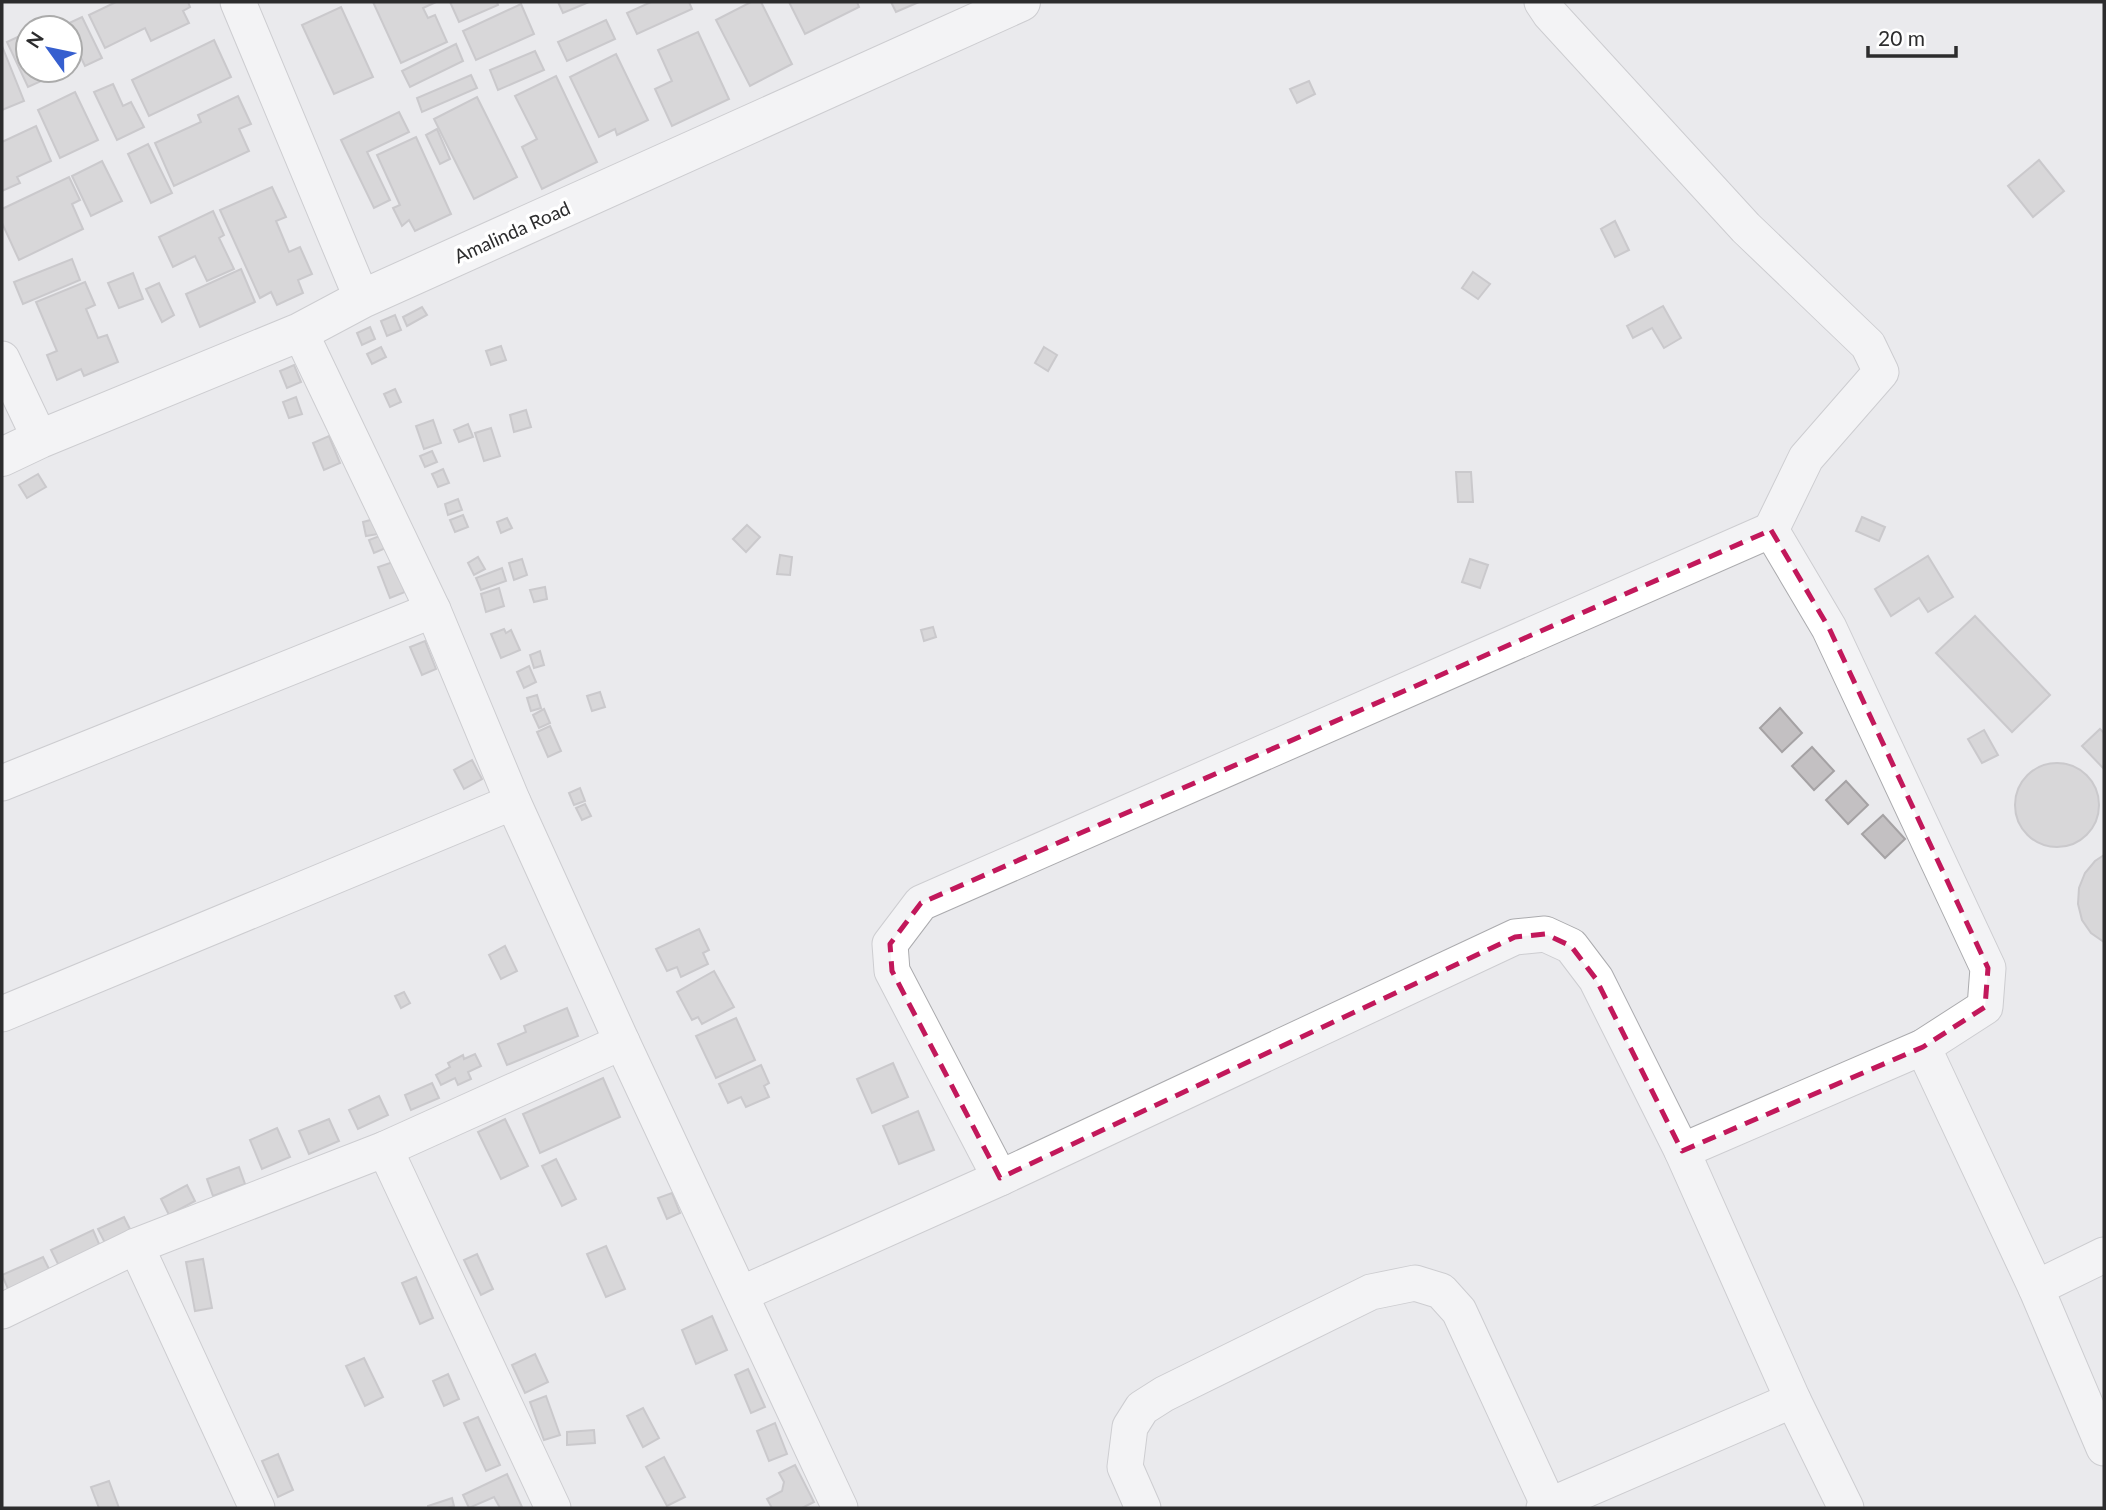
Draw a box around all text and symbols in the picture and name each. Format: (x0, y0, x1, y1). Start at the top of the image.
north arrow (14, 14, 84, 84)
scale bar (1868, 14, 1955, 58)
text: 20 m (1878, 25, 1925, 50)
text: N (21, 27, 48, 52)
street label: Amalinda Road (450, 196, 573, 267)

